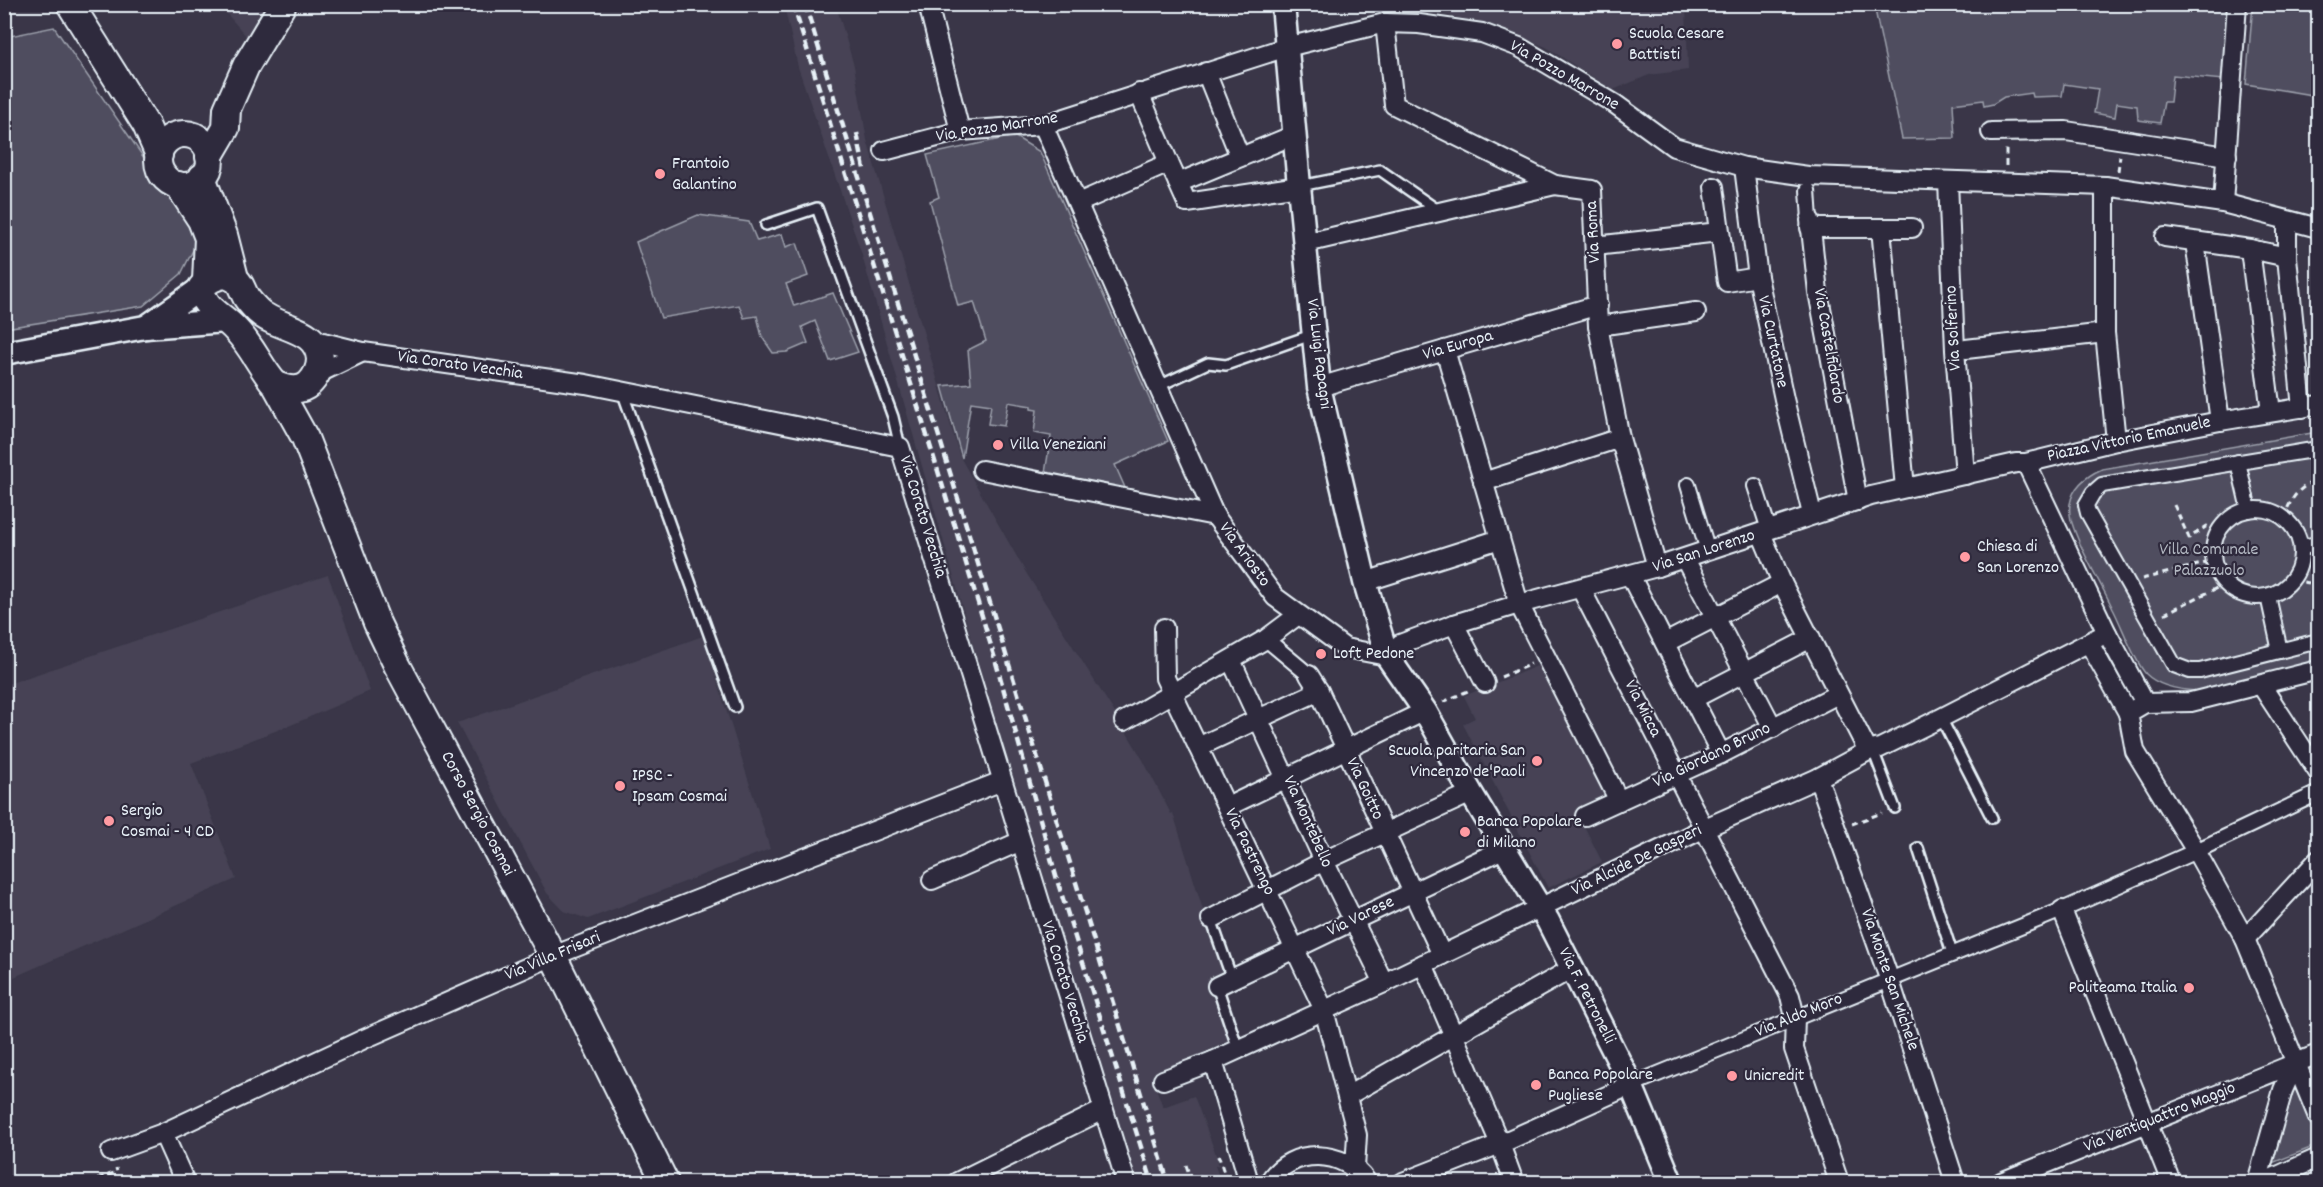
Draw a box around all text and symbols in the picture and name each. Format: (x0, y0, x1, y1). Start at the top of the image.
place label: Scuola Cesare Battisti (1629, 22, 1724, 68)
street label: Via Pozzo Marrone (1504, 34, 1624, 118)
marker: Scuola Cesare Battisti (1610, 37, 1624, 51)
street label: Via Pozzo Marrone (934, 106, 1060, 150)
place label: Frantoio Galantino (672, 152, 737, 198)
marker: Frantoio Galantino (653, 167, 667, 181)
street label: Via Roma (1580, 200, 1608, 264)
street label: Via Solferino (1939, 285, 1969, 371)
street label: Via Castelfidardo (1806, 286, 1850, 406)
street label: Via Curtatone (1750, 294, 1794, 391)
street label: Via Luigi Papagni (1299, 297, 1337, 411)
street label: Via Europa (1420, 324, 1497, 368)
street label: Via Corato Vecchia (396, 345, 525, 387)
street label: Piazza Vittorio Emanuele (2045, 410, 2213, 470)
place label: Villa Veneziani (1010, 433, 1106, 458)
marker: Villa Veneziani (991, 438, 1005, 452)
street label: Via Corato Vecchia (892, 453, 953, 582)
street label: Via Ariosto (1212, 517, 1276, 593)
street label: Via San Lorenzo (1650, 524, 1758, 580)
place label: Chiesa di San Lorenzo (1977, 535, 2059, 581)
park label: Villa Comunale Palazzuolo (2159, 538, 2259, 584)
marker: Chiesa di San Lorenzo (1958, 550, 1972, 564)
place label: Loft Pedone (1333, 642, 1414, 667)
marker: Loft Pedone (1314, 647, 1328, 661)
street label: Via Micca (1617, 676, 1667, 742)
street label: Via Giordano Bruno (1649, 717, 1775, 795)
place label: Scuola paritaria San Vincenzo de'Paoli (1388, 739, 1525, 785)
street label: Corso Sergio Cosmai (434, 747, 520, 881)
street label: Via Goitto (1339, 754, 1389, 824)
marker: Scuola paritaria San Vincenzo de'Paoli (1530, 754, 1544, 768)
place label: IPSC - Ipsam Cosmai (632, 764, 727, 810)
street label: Via Montebello (1276, 772, 1338, 872)
marker: IPSC - Ipsam Cosmai (613, 779, 627, 793)
place label: Sergio Cosmai - 4 CD (121, 799, 214, 845)
street label: Via Pastrengo (1217, 804, 1281, 900)
place label: Banca Popolare di Milano (1477, 810, 1582, 856)
marker: Sergio Cosmai - 4 CD (102, 814, 116, 828)
street label: Via Alcide De Gasperi (1568, 819, 1706, 903)
marker: Banca Popolare di Milano (1458, 825, 1472, 839)
street label: Via Varese (1323, 890, 1399, 944)
street label: Via Monte San Michele (1853, 906, 1925, 1054)
street label: Via Corato Vecchia (1034, 918, 1095, 1047)
street label: Via Villa Frisari (501, 926, 605, 988)
street label: Via F. Petronelli (1551, 943, 1621, 1049)
place label: Politeama Italia (2069, 976, 2178, 1001)
marker: Politeama Italia (2182, 981, 2196, 995)
street label: Via Aldo Moro (1751, 987, 1847, 1045)
place label: Banca Popolare Pugliese (1548, 1063, 1653, 1109)
place label: Unicredit (1744, 1064, 1805, 1089)
marker: Unicredit (1725, 1069, 1739, 1083)
street label: Via Ventiquattro Maggio (2080, 1076, 2240, 1160)
marker: Banca Popolare Pugliese (1529, 1078, 1543, 1092)

